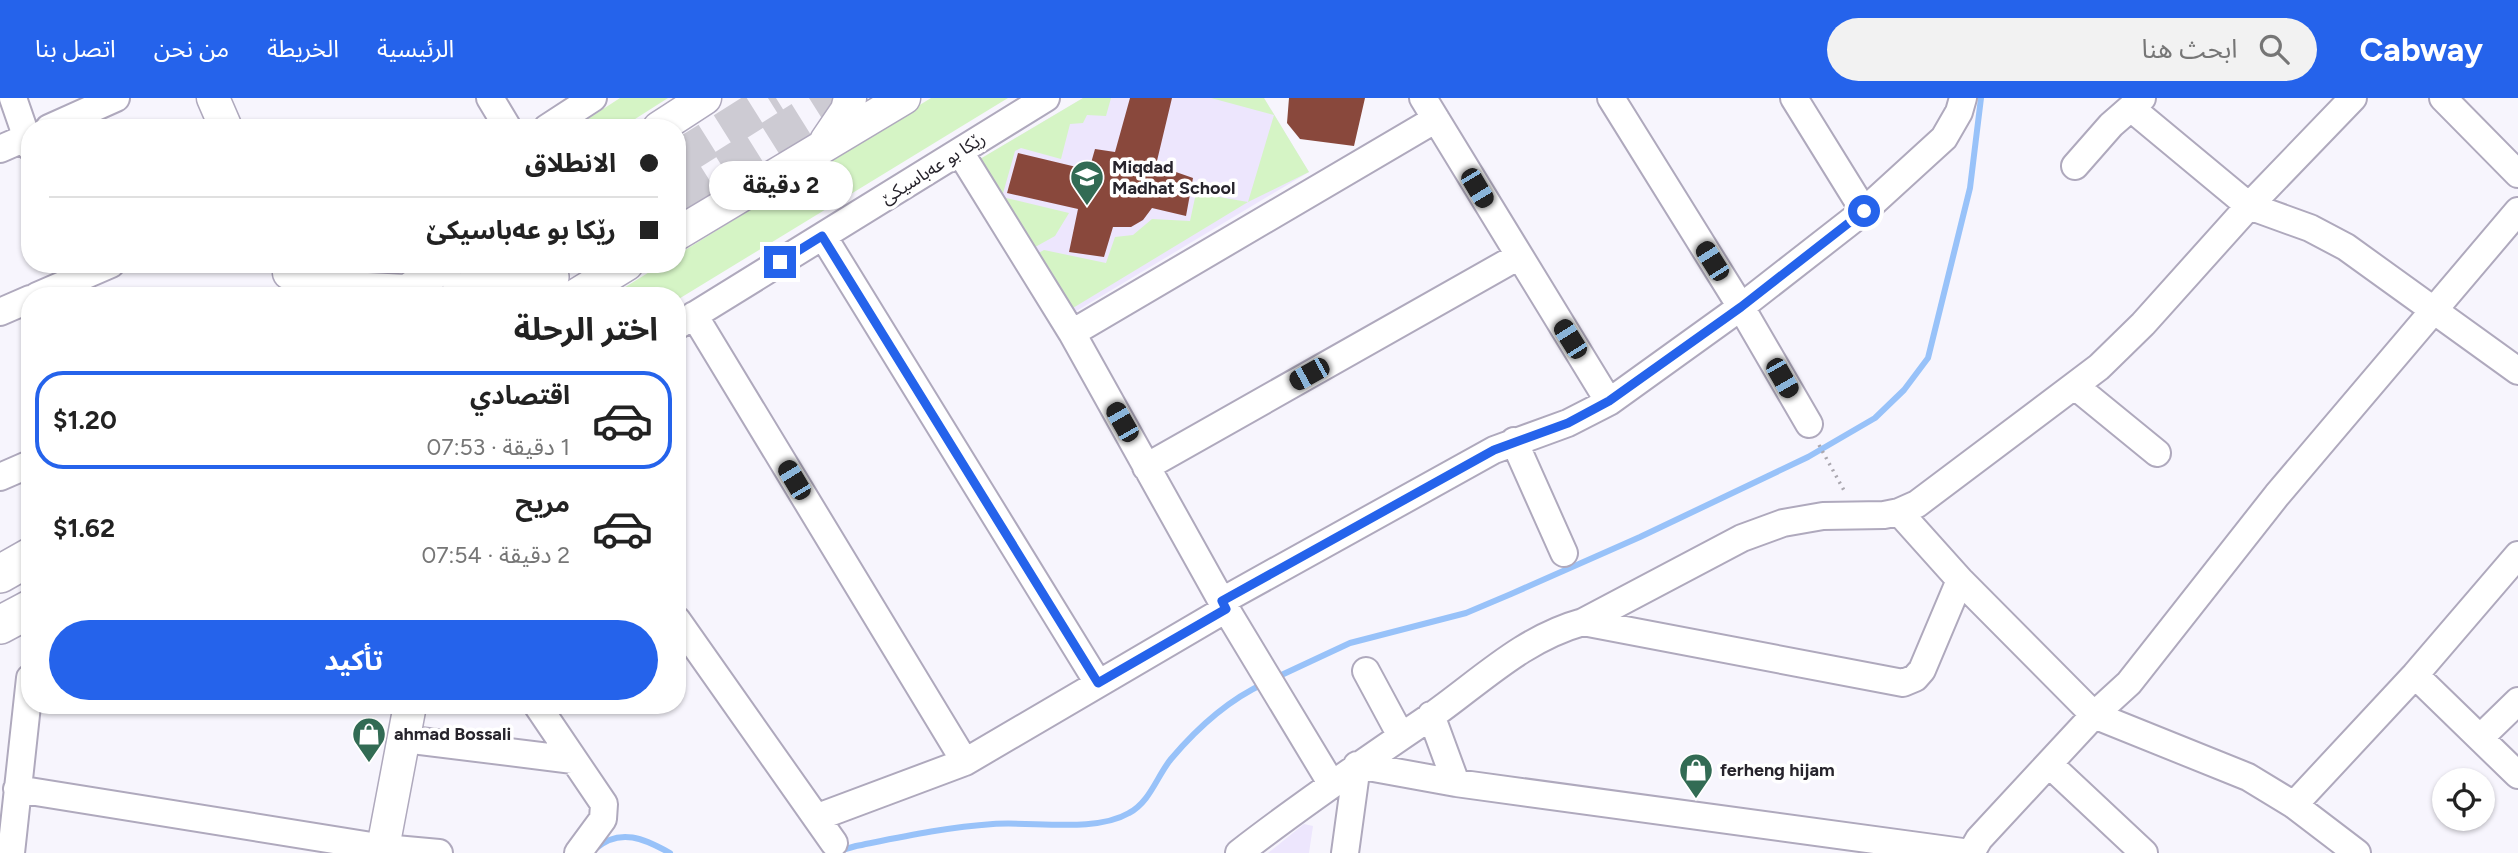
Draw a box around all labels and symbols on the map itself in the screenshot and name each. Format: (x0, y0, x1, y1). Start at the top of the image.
street label: رێكا بو عه‌باسيكێ (877, 127, 989, 209)
place label: Miqdad Madhat School (1112, 156, 1235, 199)
school or university icon: Miqdad Madhat School (1068, 158, 1106, 207)
callout: 2 دقيقة (708, 160, 852, 209)
car (1458, 165, 1497, 211)
route start (1848, 195, 1880, 227)
car (1692, 238, 1733, 284)
route end (764, 246, 796, 278)
car (1550, 316, 1591, 362)
car (1286, 355, 1333, 393)
car (1763, 355, 1802, 401)
car (1103, 399, 1142, 445)
car (775, 457, 814, 503)
shop icon: ahmad Bossali (350, 715, 388, 764)
place label: ahmad Bossali (394, 723, 511, 745)
shop icon: ferheng hijam (1677, 751, 1715, 800)
place label: ferheng hijam (1720, 759, 1835, 781)

